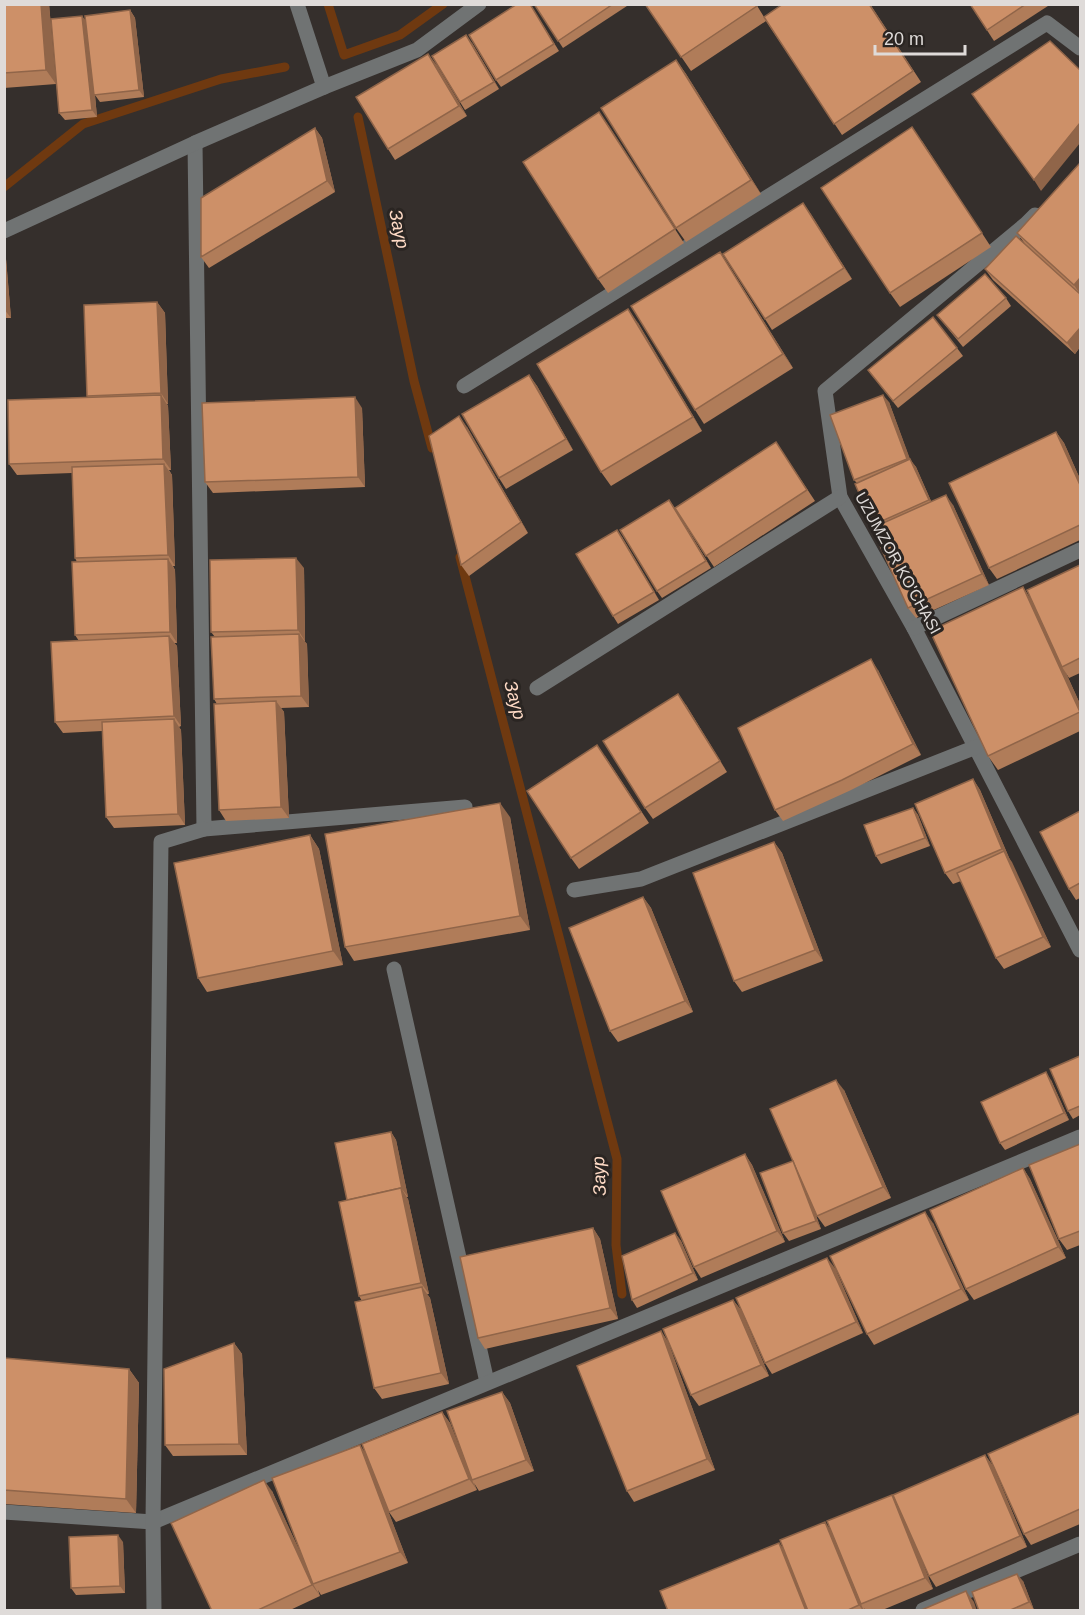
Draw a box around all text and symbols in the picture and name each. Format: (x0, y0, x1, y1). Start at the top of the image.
scale bar (875, 18, 965, 56)
text: 20 m (884, 29, 924, 49)
water label: Заур (385, 208, 413, 250)
street label: UZUMZOR KO'CHASI (852, 489, 944, 637)
water label: Заур (500, 678, 530, 722)
water label: Заур (588, 1156, 610, 1196)

